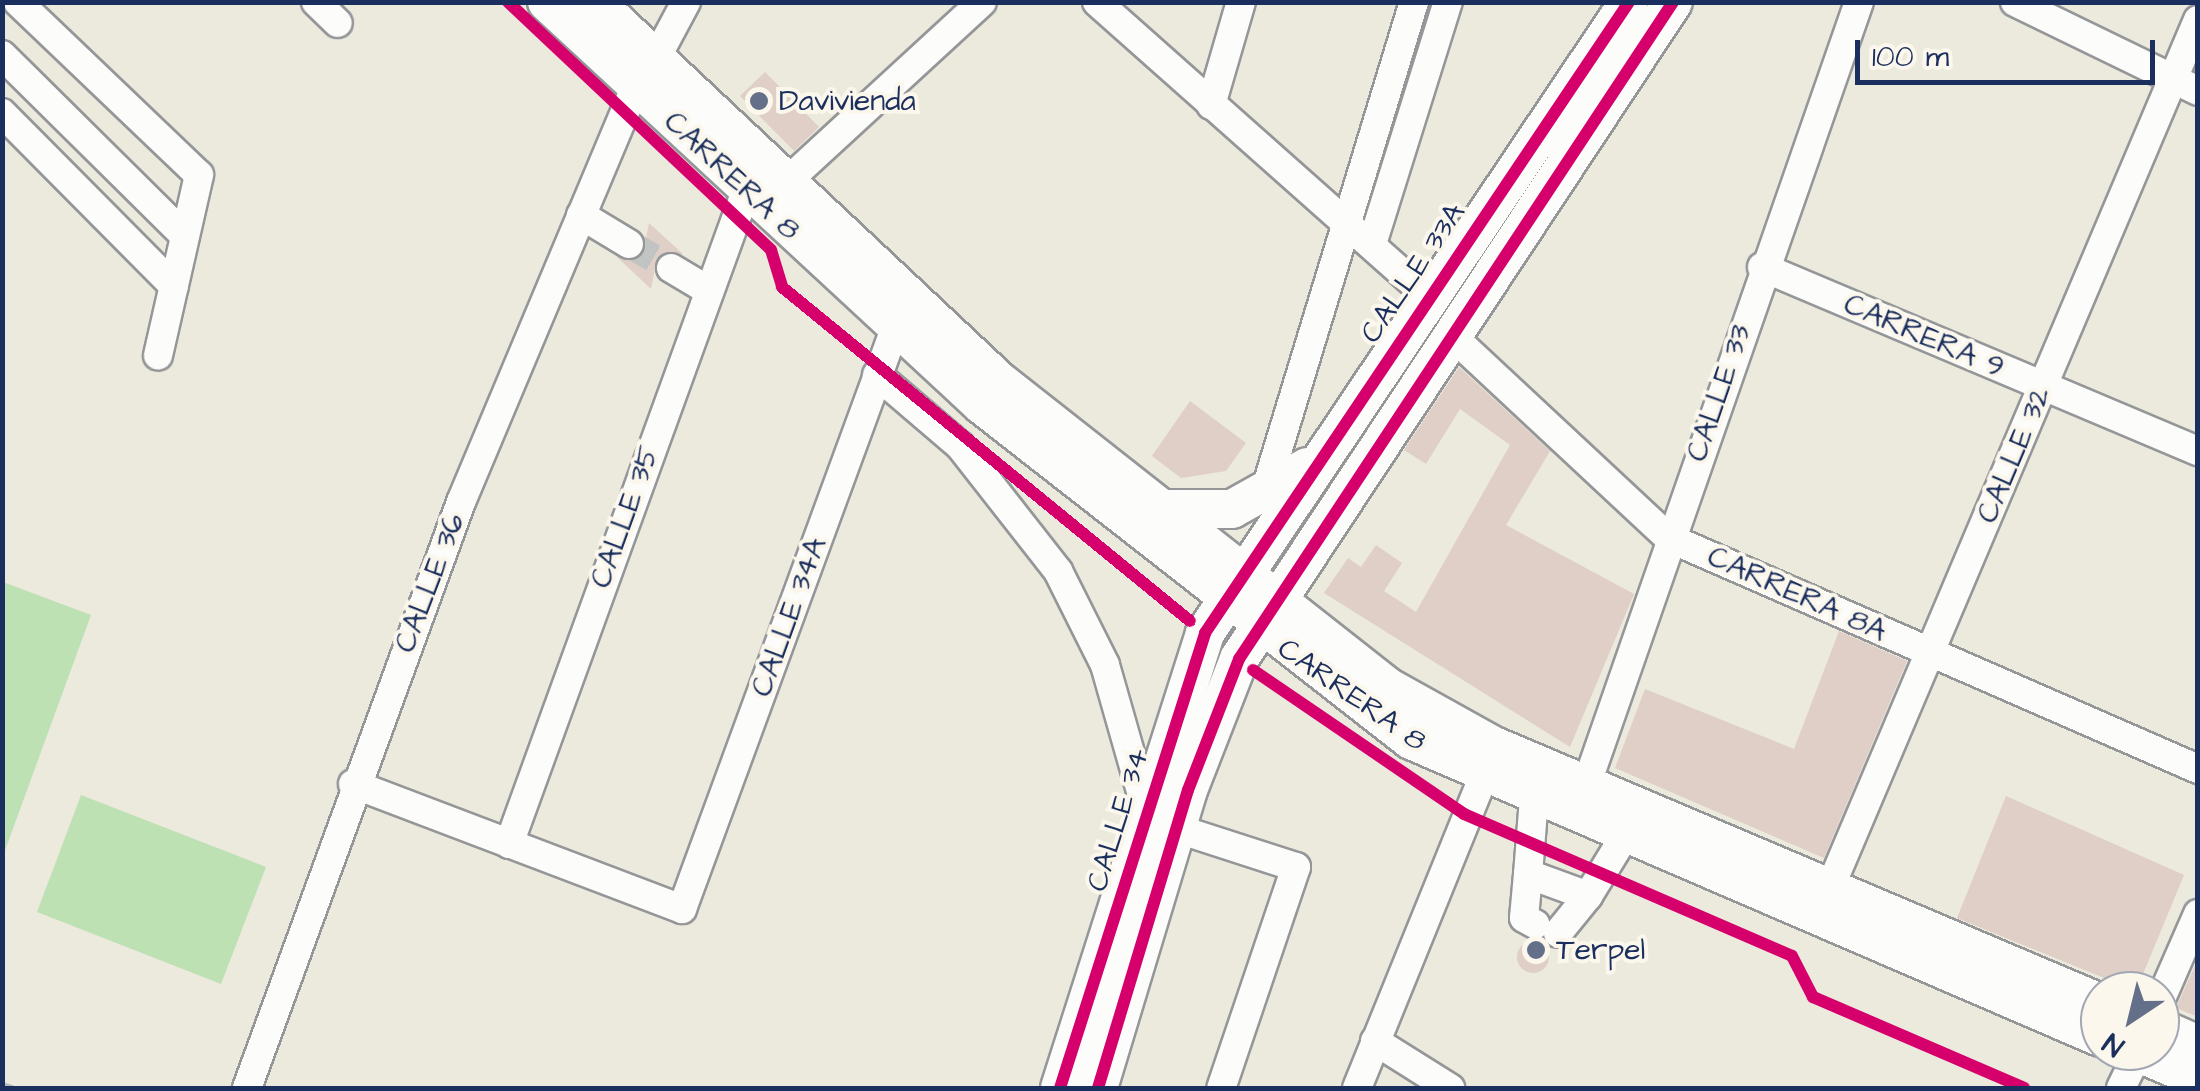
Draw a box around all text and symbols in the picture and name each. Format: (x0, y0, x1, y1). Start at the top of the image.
scale bar (1860, 20, 2160, 82)
text: 100 m (1872, 36, 1949, 78)
place label: Davivienda (779, 83, 916, 119)
marker: Davivienda (748, 90, 770, 112)
street label: CARRERA 8 (656, 104, 808, 248)
street label: CALLE 33A (1353, 196, 1473, 350)
street label: CARRERA 9 (1838, 286, 2010, 386)
street label: CALLE 33 (1679, 320, 1759, 466)
street label: CALLE 32 (1969, 382, 2059, 528)
street label: CALLE 35 (583, 441, 667, 593)
street label: CALLE 36 (387, 508, 473, 658)
street label: CALLE 34A (744, 533, 834, 701)
street label: CARRERA 8A (1702, 538, 1892, 650)
street label: CARRERA 8 (1271, 631, 1433, 759)
street label: CALLE 34 (1079, 744, 1157, 896)
place label: Terpel (1556, 932, 1645, 968)
marker: Terpel (1525, 939, 1547, 961)
north arrow (2080, 971, 2180, 1071)
text: N (2095, 1023, 2132, 1065)

